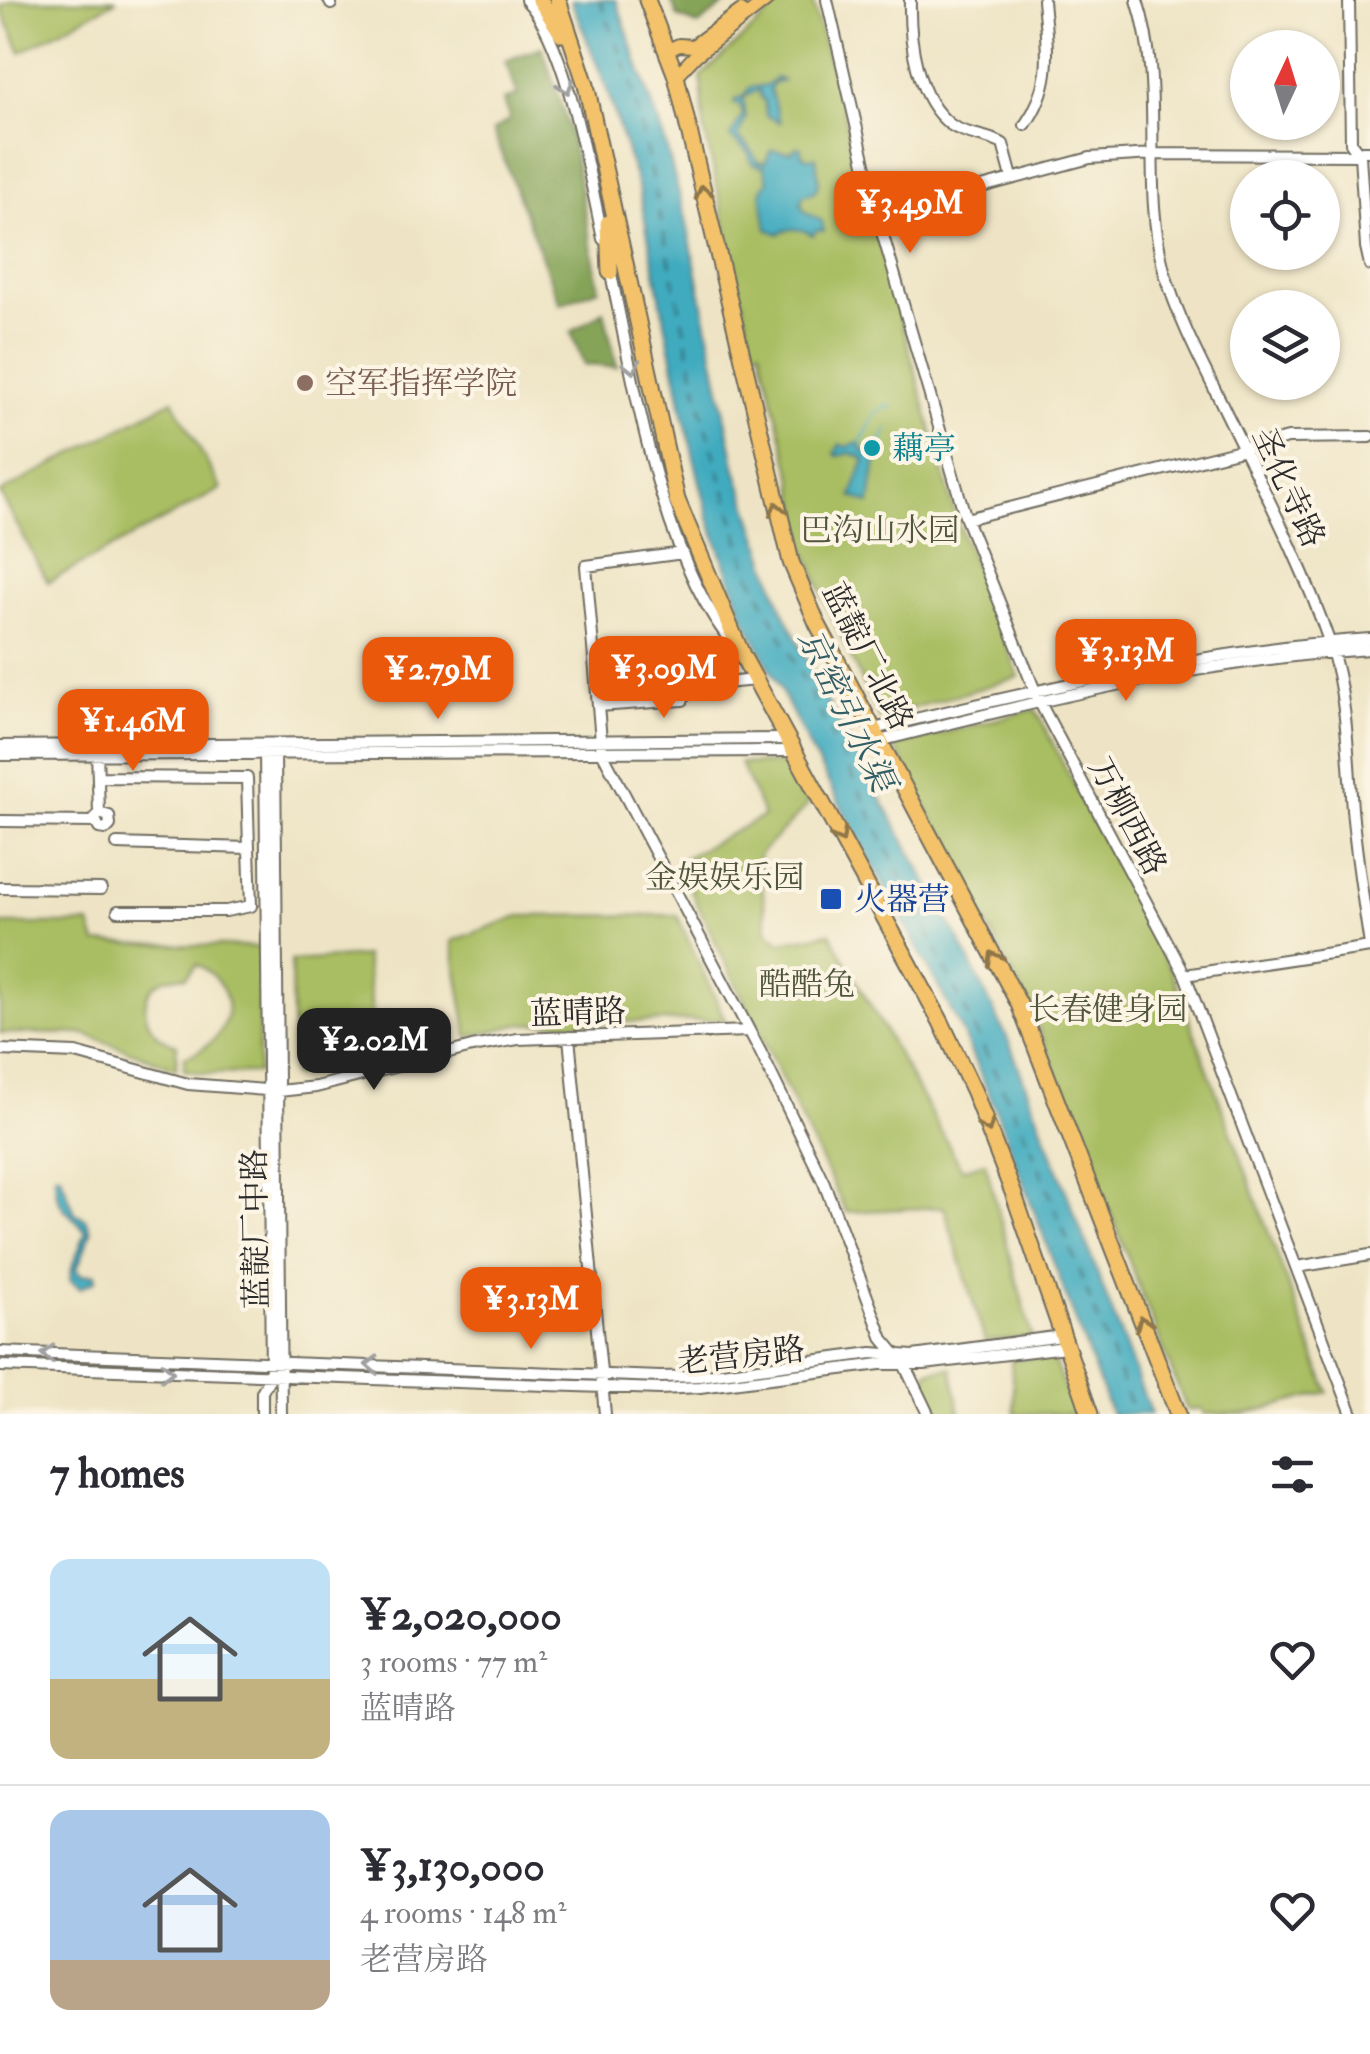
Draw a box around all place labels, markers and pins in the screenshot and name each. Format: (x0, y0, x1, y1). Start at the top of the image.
pin: ¥3.49M (829, 171, 991, 256)
place label: 空军指挥学院 (325, 364, 517, 404)
marker: 空军指挥学院 (294, 372, 316, 394)
place label: 藕亭 (892, 429, 956, 469)
marker: 藕亭 (861, 437, 883, 459)
pin: ¥3.13M (1045, 619, 1207, 704)
pin: ¥3.09M (583, 636, 745, 721)
pin: ¥2.79M (357, 637, 519, 722)
pin: ¥1.46M (52, 689, 214, 774)
place label: 火器营 (854, 880, 950, 920)
marker: 火器营 (818, 886, 844, 912)
pin: ¥2.02M (293, 1008, 455, 1093)
pin: ¥3.13M (450, 1267, 612, 1352)

